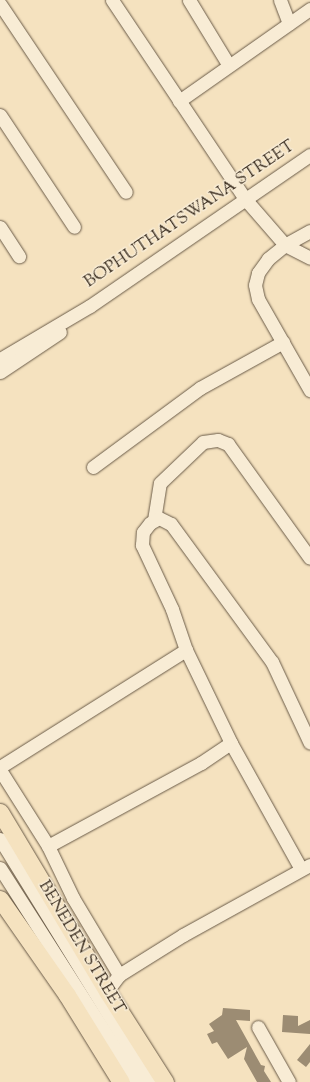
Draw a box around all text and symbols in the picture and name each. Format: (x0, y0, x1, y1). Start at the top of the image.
street label: BOPHUTHATSWANA STREET (81, 137, 299, 293)
street label: BENEDEN STREET (33, 877, 129, 1019)

